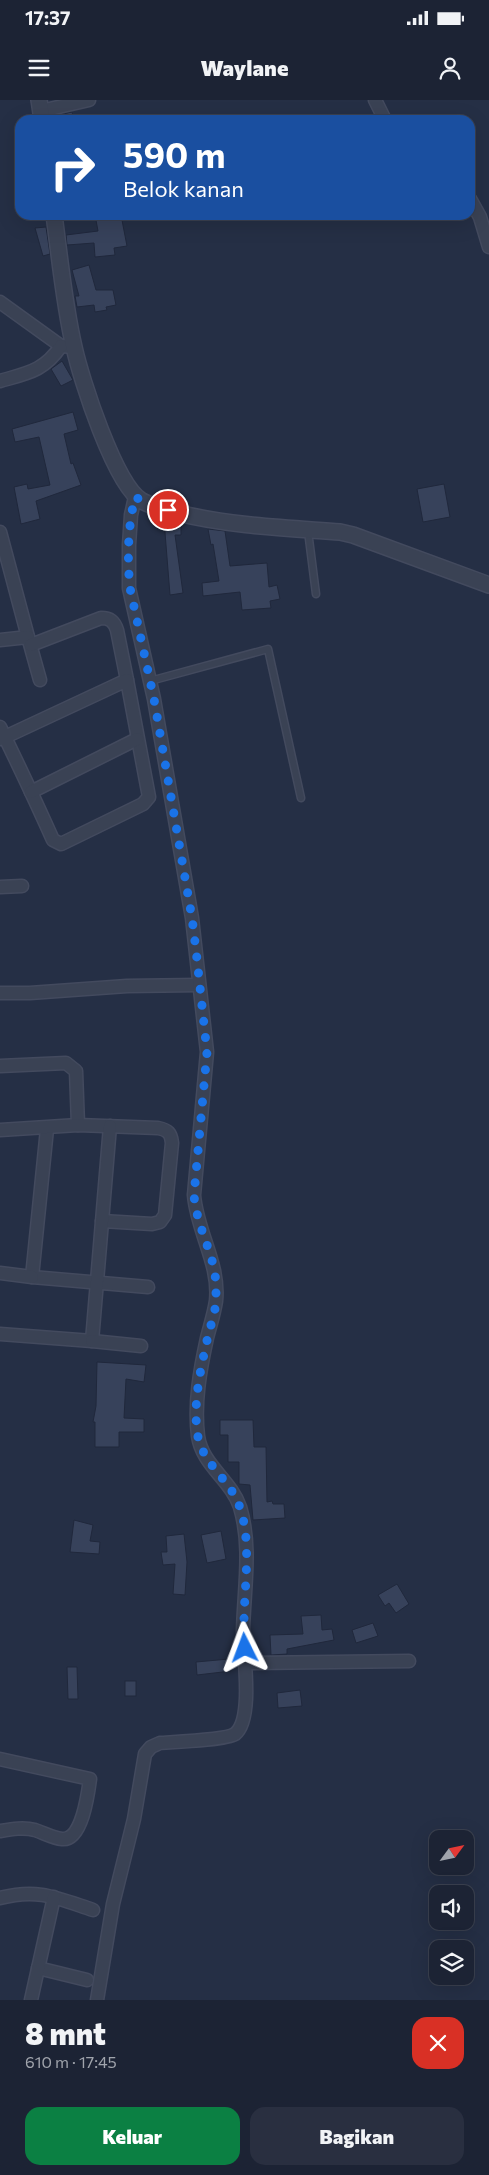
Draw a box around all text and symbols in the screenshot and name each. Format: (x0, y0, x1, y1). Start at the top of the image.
text: 17:37 (25, 6, 70, 29)
icon: menu (25, 54, 53, 82)
text: Waylane (201, 54, 288, 81)
icon: person (436, 54, 464, 82)
text: 590 m (123, 132, 225, 175)
icon: right (40, 135, 105, 200)
text: Belok kanan (123, 175, 244, 202)
pin (147, 489, 189, 531)
icon: arrive (154, 496, 182, 524)
position arrow (218, 1621, 270, 1673)
north arrow (429, 1830, 474, 1875)
map controls (429, 1830, 474, 1985)
button: sound (429, 1885, 474, 1930)
button: layers (429, 1940, 474, 1985)
text: 8 mnt (25, 2014, 106, 2051)
button: close (412, 2017, 464, 2069)
text: 610 m · 17:45 (25, 2052, 117, 2071)
button: Keluar (25, 2107, 240, 2165)
button: Bagikan (250, 2107, 464, 2165)

